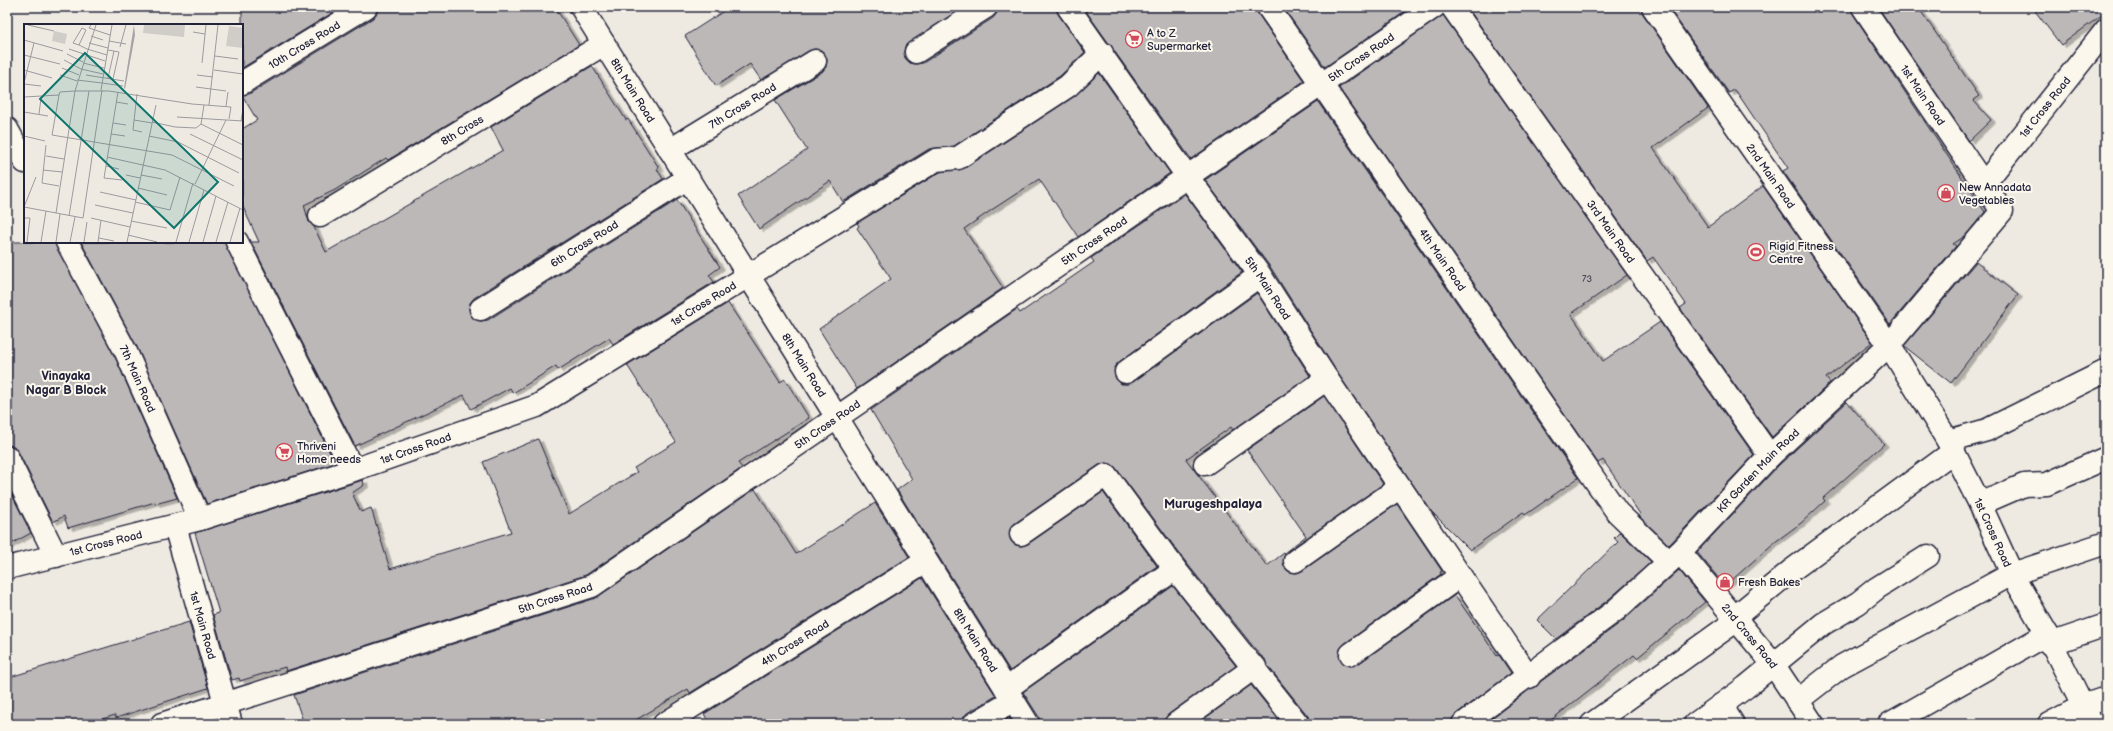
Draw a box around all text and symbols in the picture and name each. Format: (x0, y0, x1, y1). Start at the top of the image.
street label: 10th Cross Road (266, 18, 343, 72)
inset map (24, 24, 243, 243)
place label: A to Z Supermarket (1147, 27, 1212, 53)
supermarket icon: A to Z Supermarket (1124, 29, 1144, 49)
street label: 5th Cross Road (1326, 30, 1397, 85)
street label: 8th Main Road (608, 56, 657, 125)
street label: 1st Main Road (1898, 63, 1948, 128)
street label: 1st Cross Road (2017, 74, 2073, 141)
street label: 7th Cross Road (707, 80, 779, 131)
street label: 8th Cross (439, 112, 486, 148)
street label: 2nd Main Road (1743, 141, 1798, 211)
place label: New Annadata Vegetables (1959, 181, 2031, 207)
shop icon: New Annadata Vegetables (1936, 183, 1956, 203)
street label: 3rd Main Road (1584, 198, 1637, 266)
street label: 5th Cross Road (1059, 214, 1130, 268)
street label: 6th Cross Road (548, 218, 621, 270)
street label: 4th Main Road (1416, 226, 1468, 294)
place label: Rigid Fitness Centre (1769, 240, 1834, 266)
sports icon: Rigid Fitness Centre (1746, 242, 1766, 262)
street label: 5th Main Road (1242, 254, 1293, 322)
house number: 73 (1582, 274, 1592, 285)
street label: 1st Cross Road (668, 279, 739, 329)
street label: 8th Main Road (779, 331, 829, 400)
street label: 7th Main Road (117, 343, 158, 414)
district label: Vinayaka Nagar B Block (26, 369, 107, 398)
street label: 5th Cross Road (792, 397, 863, 452)
street label: KR Garden Main Road (1714, 426, 1802, 515)
street label: 1st Cross Road (378, 430, 453, 467)
place label: Thriveni Home needs (297, 440, 361, 466)
supermarket icon: Thriveni Home needs (274, 442, 294, 462)
district label: Murugeshpalaya (1164, 496, 1262, 512)
street label: 1st Cross Road (1971, 496, 2014, 569)
street label: 1st Cross Road (68, 528, 144, 559)
shop icon: Fresh Bakes (1715, 572, 1735, 592)
place label: Fresh Bakes (1738, 576, 1801, 589)
street label: 5th Cross Road (517, 580, 594, 616)
street label: 1st Main Road (187, 590, 218, 661)
street label: 2nd Cross Road (1719, 601, 1780, 671)
street label: 8th Main Road (950, 606, 1000, 675)
street label: 4th Cross Road (759, 617, 831, 669)

